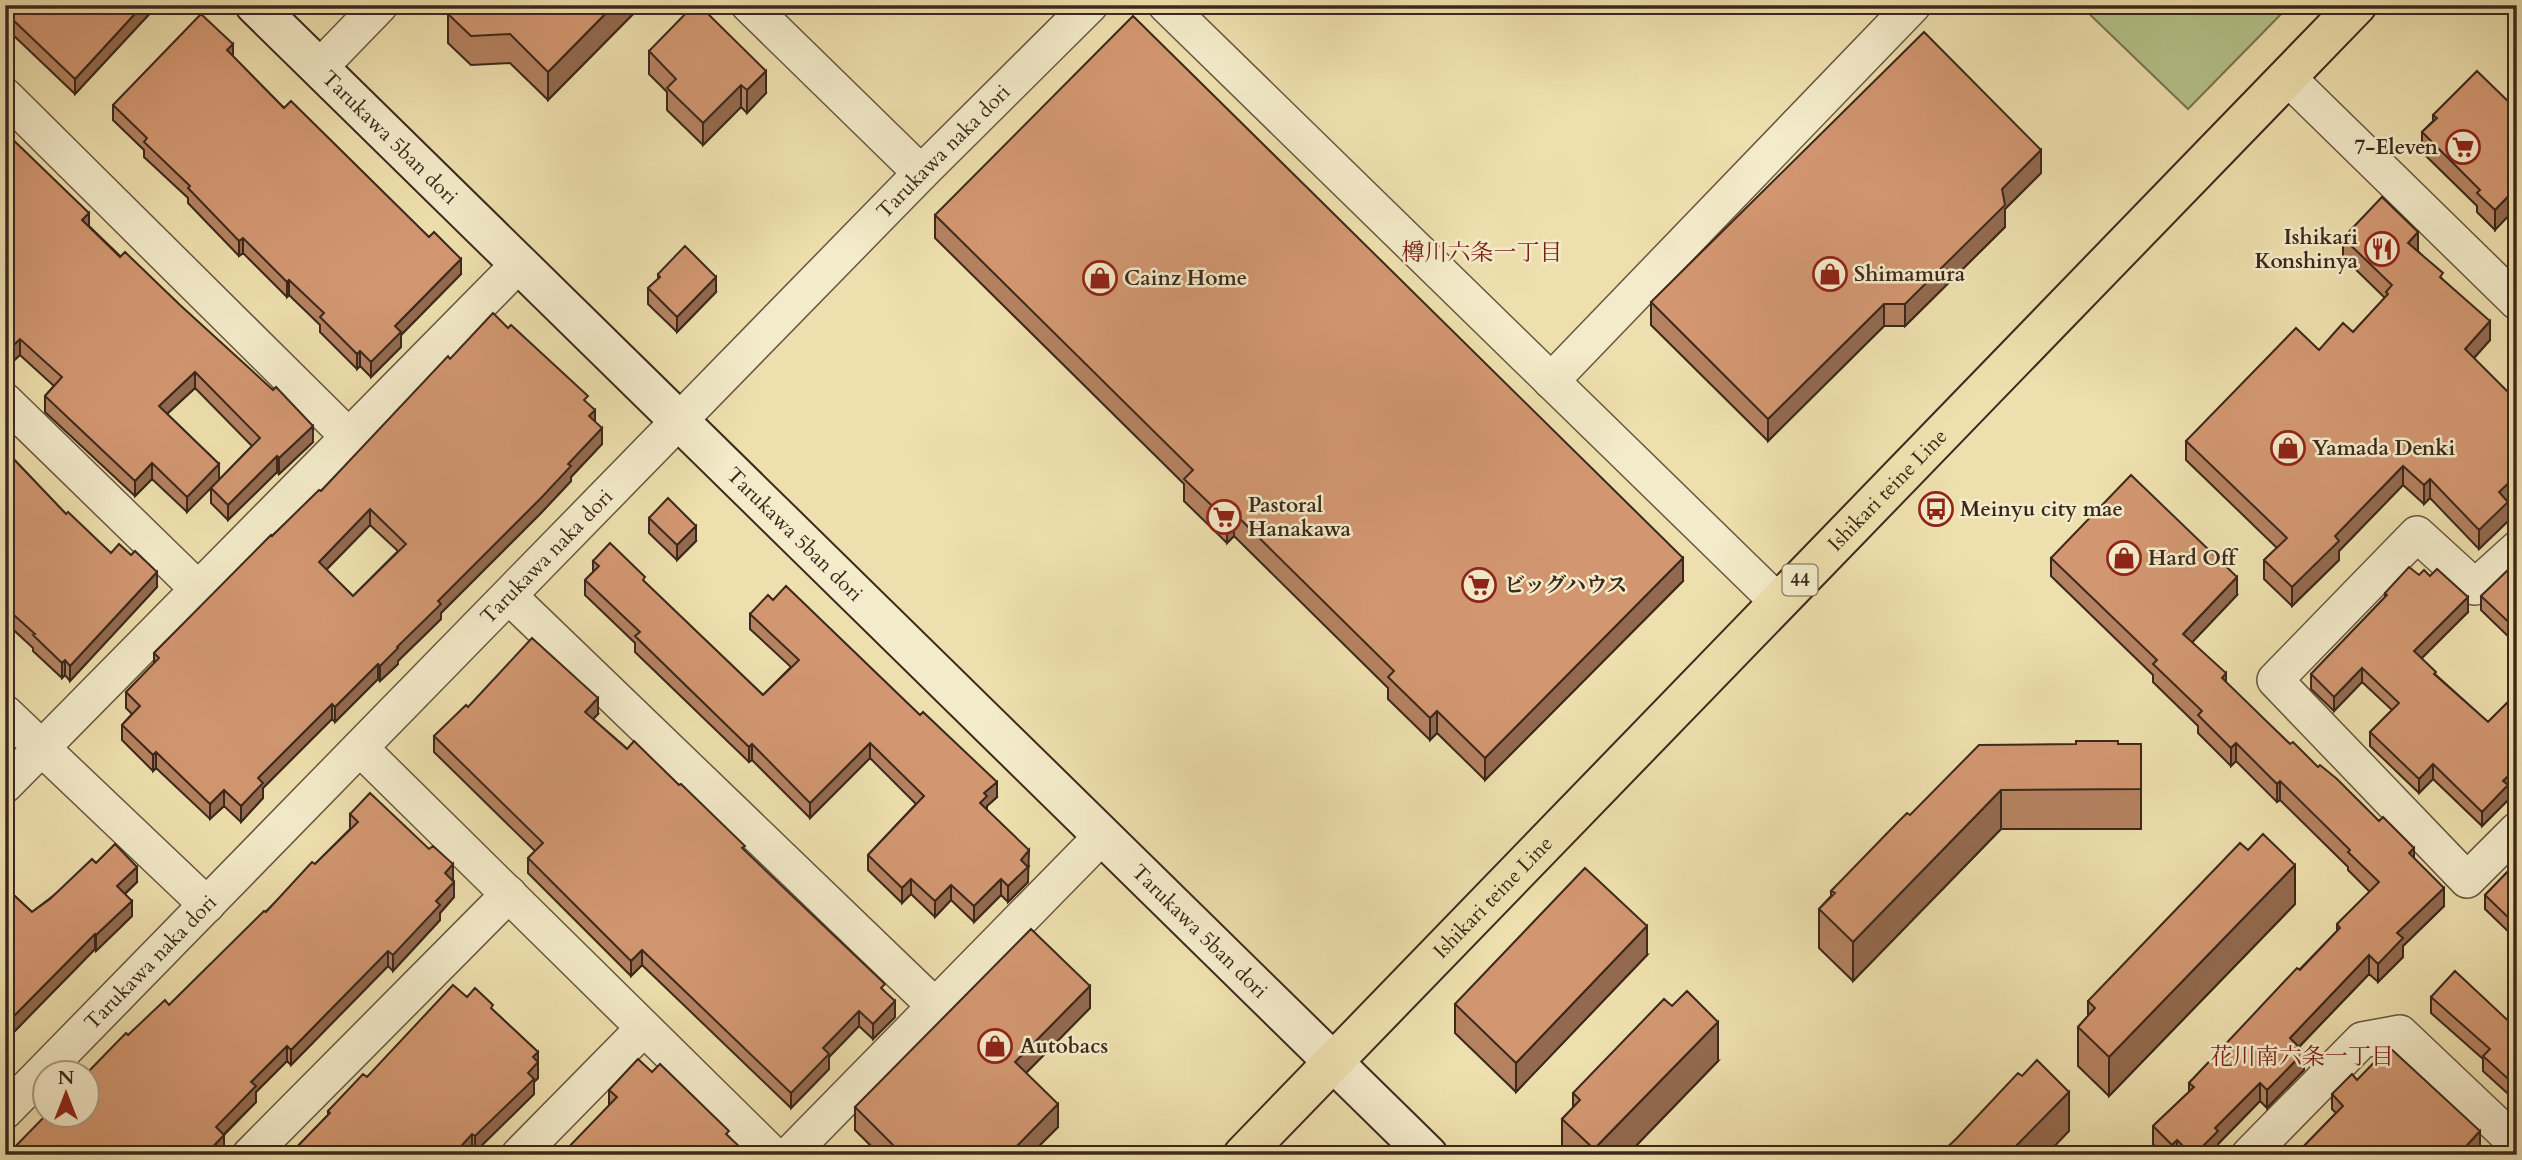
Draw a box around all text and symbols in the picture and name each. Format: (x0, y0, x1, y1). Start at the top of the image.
street label: Tarukawa 5ban dori (315, 64, 465, 211)
street label: Tarukawa naka dori (870, 78, 1017, 225)
supermarket icon: 7-Eleven (2444, 128, 2482, 166)
place label: 7-Eleven (2354, 133, 2439, 162)
place label: Ishikari Konshinya (2255, 223, 2359, 276)
restaurant icon: Ishikari Konshinya (2363, 230, 2401, 268)
district label: 樽川六条一丁目 (1402, 237, 1563, 268)
shop icon: Shimamura (1811, 255, 1849, 293)
shop icon: Cainz Home (1081, 259, 1119, 297)
place label: Shimamura (1854, 260, 1966, 289)
place label: Cainz Home (1124, 264, 1247, 293)
street label: Ishikari teine Line (1821, 422, 1954, 558)
shop icon: Yamada Denki (2269, 429, 2307, 467)
place label: Yamada Denki (2312, 434, 2455, 463)
street label: Tarukawa 5ban dori (720, 461, 869, 608)
street label: Tarukawa naka dori (474, 482, 619, 631)
bus stop icon: Meinyu city mae (1917, 490, 1955, 528)
place label: Pastoral Hanakawa (1248, 491, 1352, 544)
place label: Meinyu city mae (1960, 495, 2123, 524)
supermarket icon: Pastoral Hanakawa (1205, 498, 1243, 536)
shop icon: Hard Off (2105, 539, 2143, 577)
place label: Hard Off (2148, 544, 2239, 573)
road number: 44 (1783, 565, 1818, 596)
supermarket icon: ビッグハウス (1460, 566, 1498, 604)
place label: ビッグハウス (1504, 571, 1627, 600)
street label: Ishikari teine Line (1427, 829, 1559, 965)
street label: Tarukawa 5ban dori (1125, 858, 1274, 1005)
street label: Tarukawa naka dori (78, 888, 223, 1036)
shop icon: Autobacs (976, 1027, 1014, 1065)
place label: Autobacs (1020, 1032, 1108, 1061)
district label: 花川南六条一丁目 (2210, 1041, 2394, 1072)
north arrow (32, 1058, 102, 1128)
text: N (58, 1065, 75, 1091)

